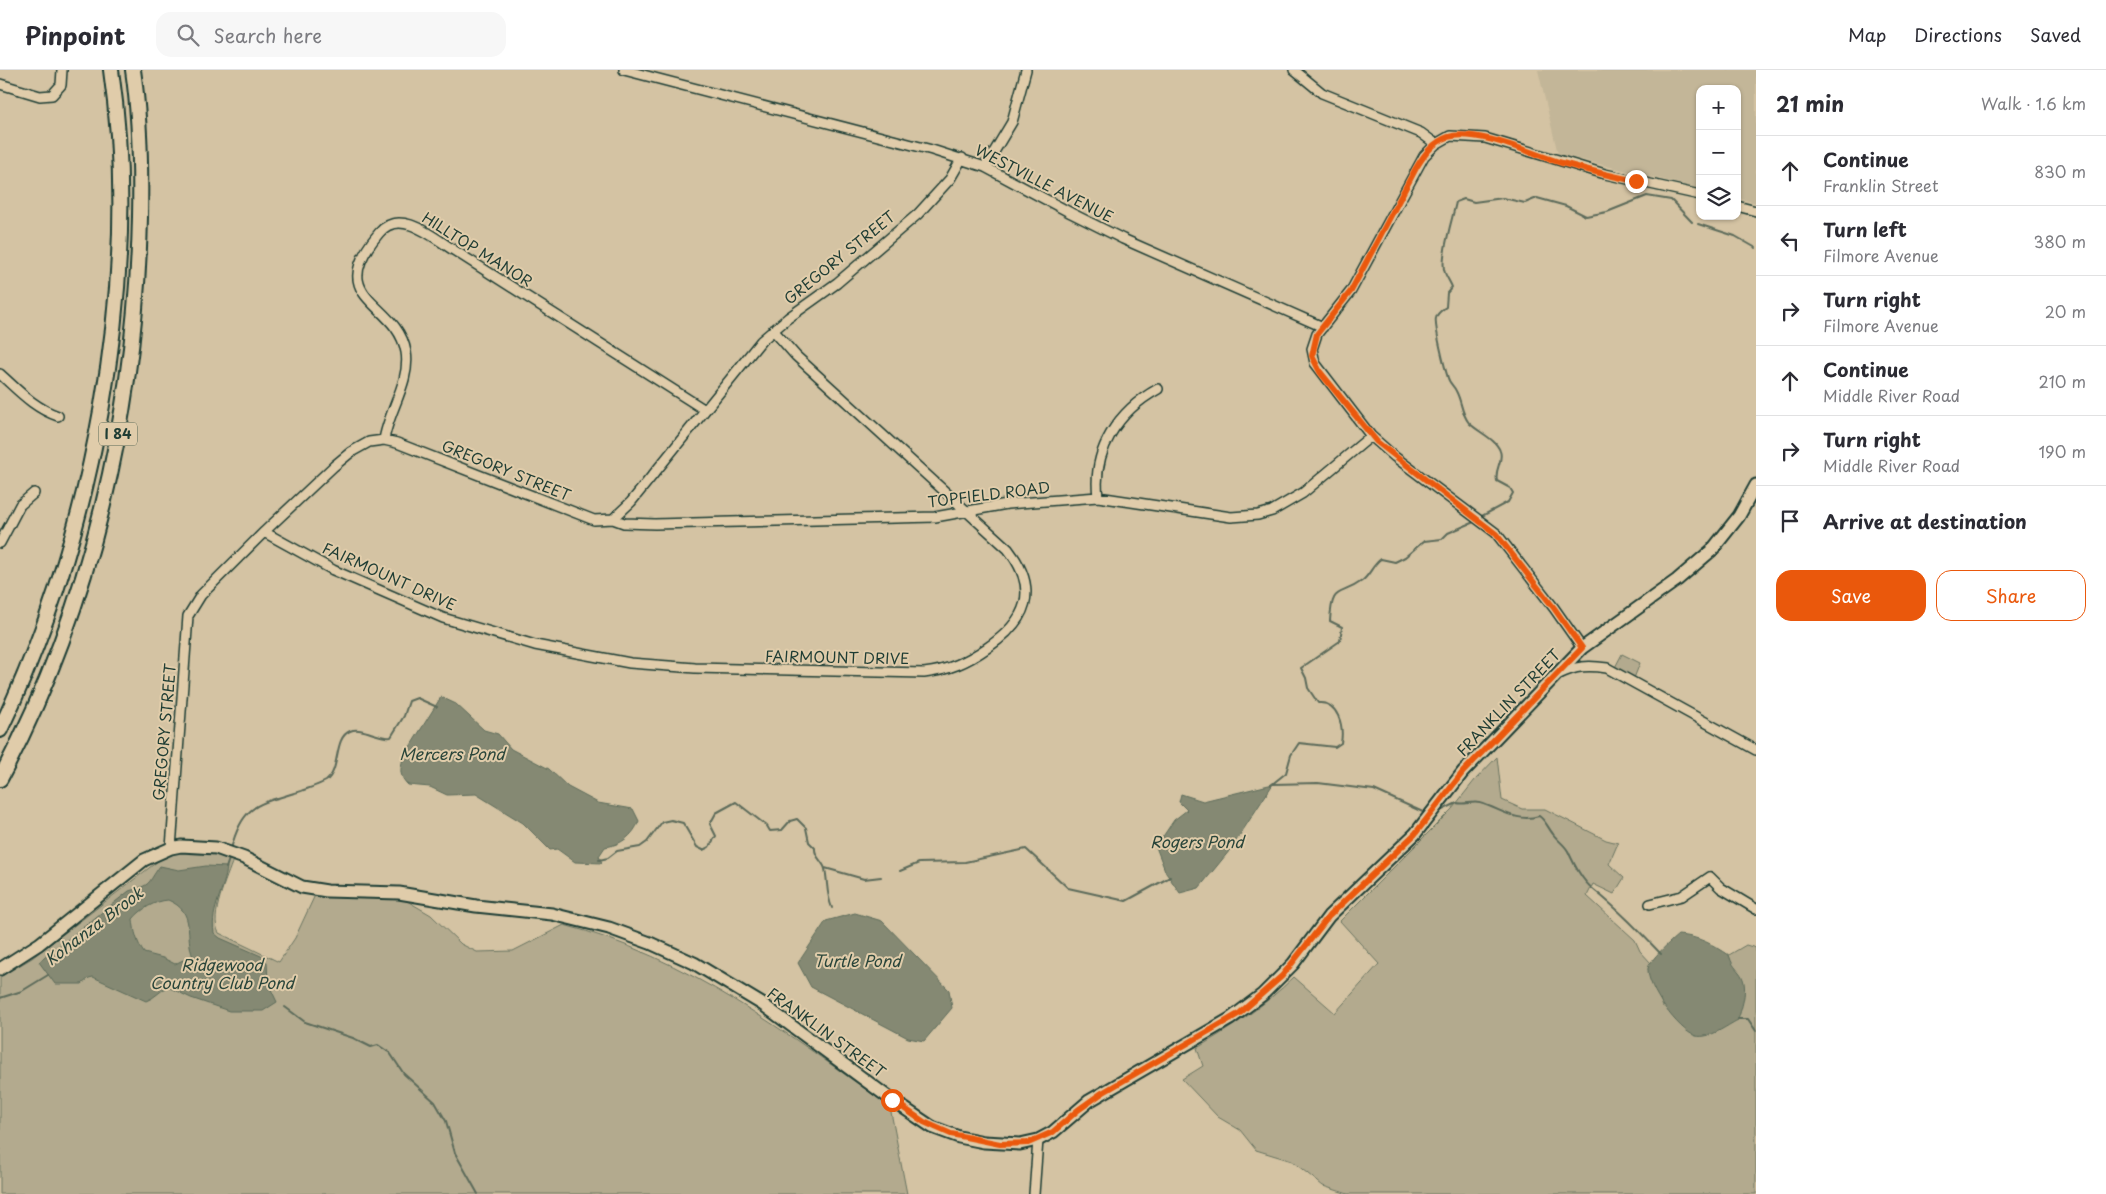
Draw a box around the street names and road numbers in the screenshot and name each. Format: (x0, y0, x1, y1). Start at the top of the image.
street label: WESTVILLE AVENUE (972, 138, 1118, 228)
street label: GREGORY STREET (778, 204, 900, 309)
street label: HILLTOP MANOR (418, 205, 538, 292)
road number: I 84 (99, 422, 137, 446)
street label: GREGORY STREET (439, 433, 575, 506)
street label: TOPFIELD ROAD (926, 475, 1051, 512)
street label: FAIRMOUNT DRIVE (319, 536, 460, 616)
street label: FRANKLIN STREET (1451, 643, 1566, 761)
street label: FAIRMOUNT DRIVE (765, 644, 909, 669)
street label: GREGORY STREET (146, 662, 181, 801)
street label: FRANKLIN STREET (763, 981, 891, 1083)

